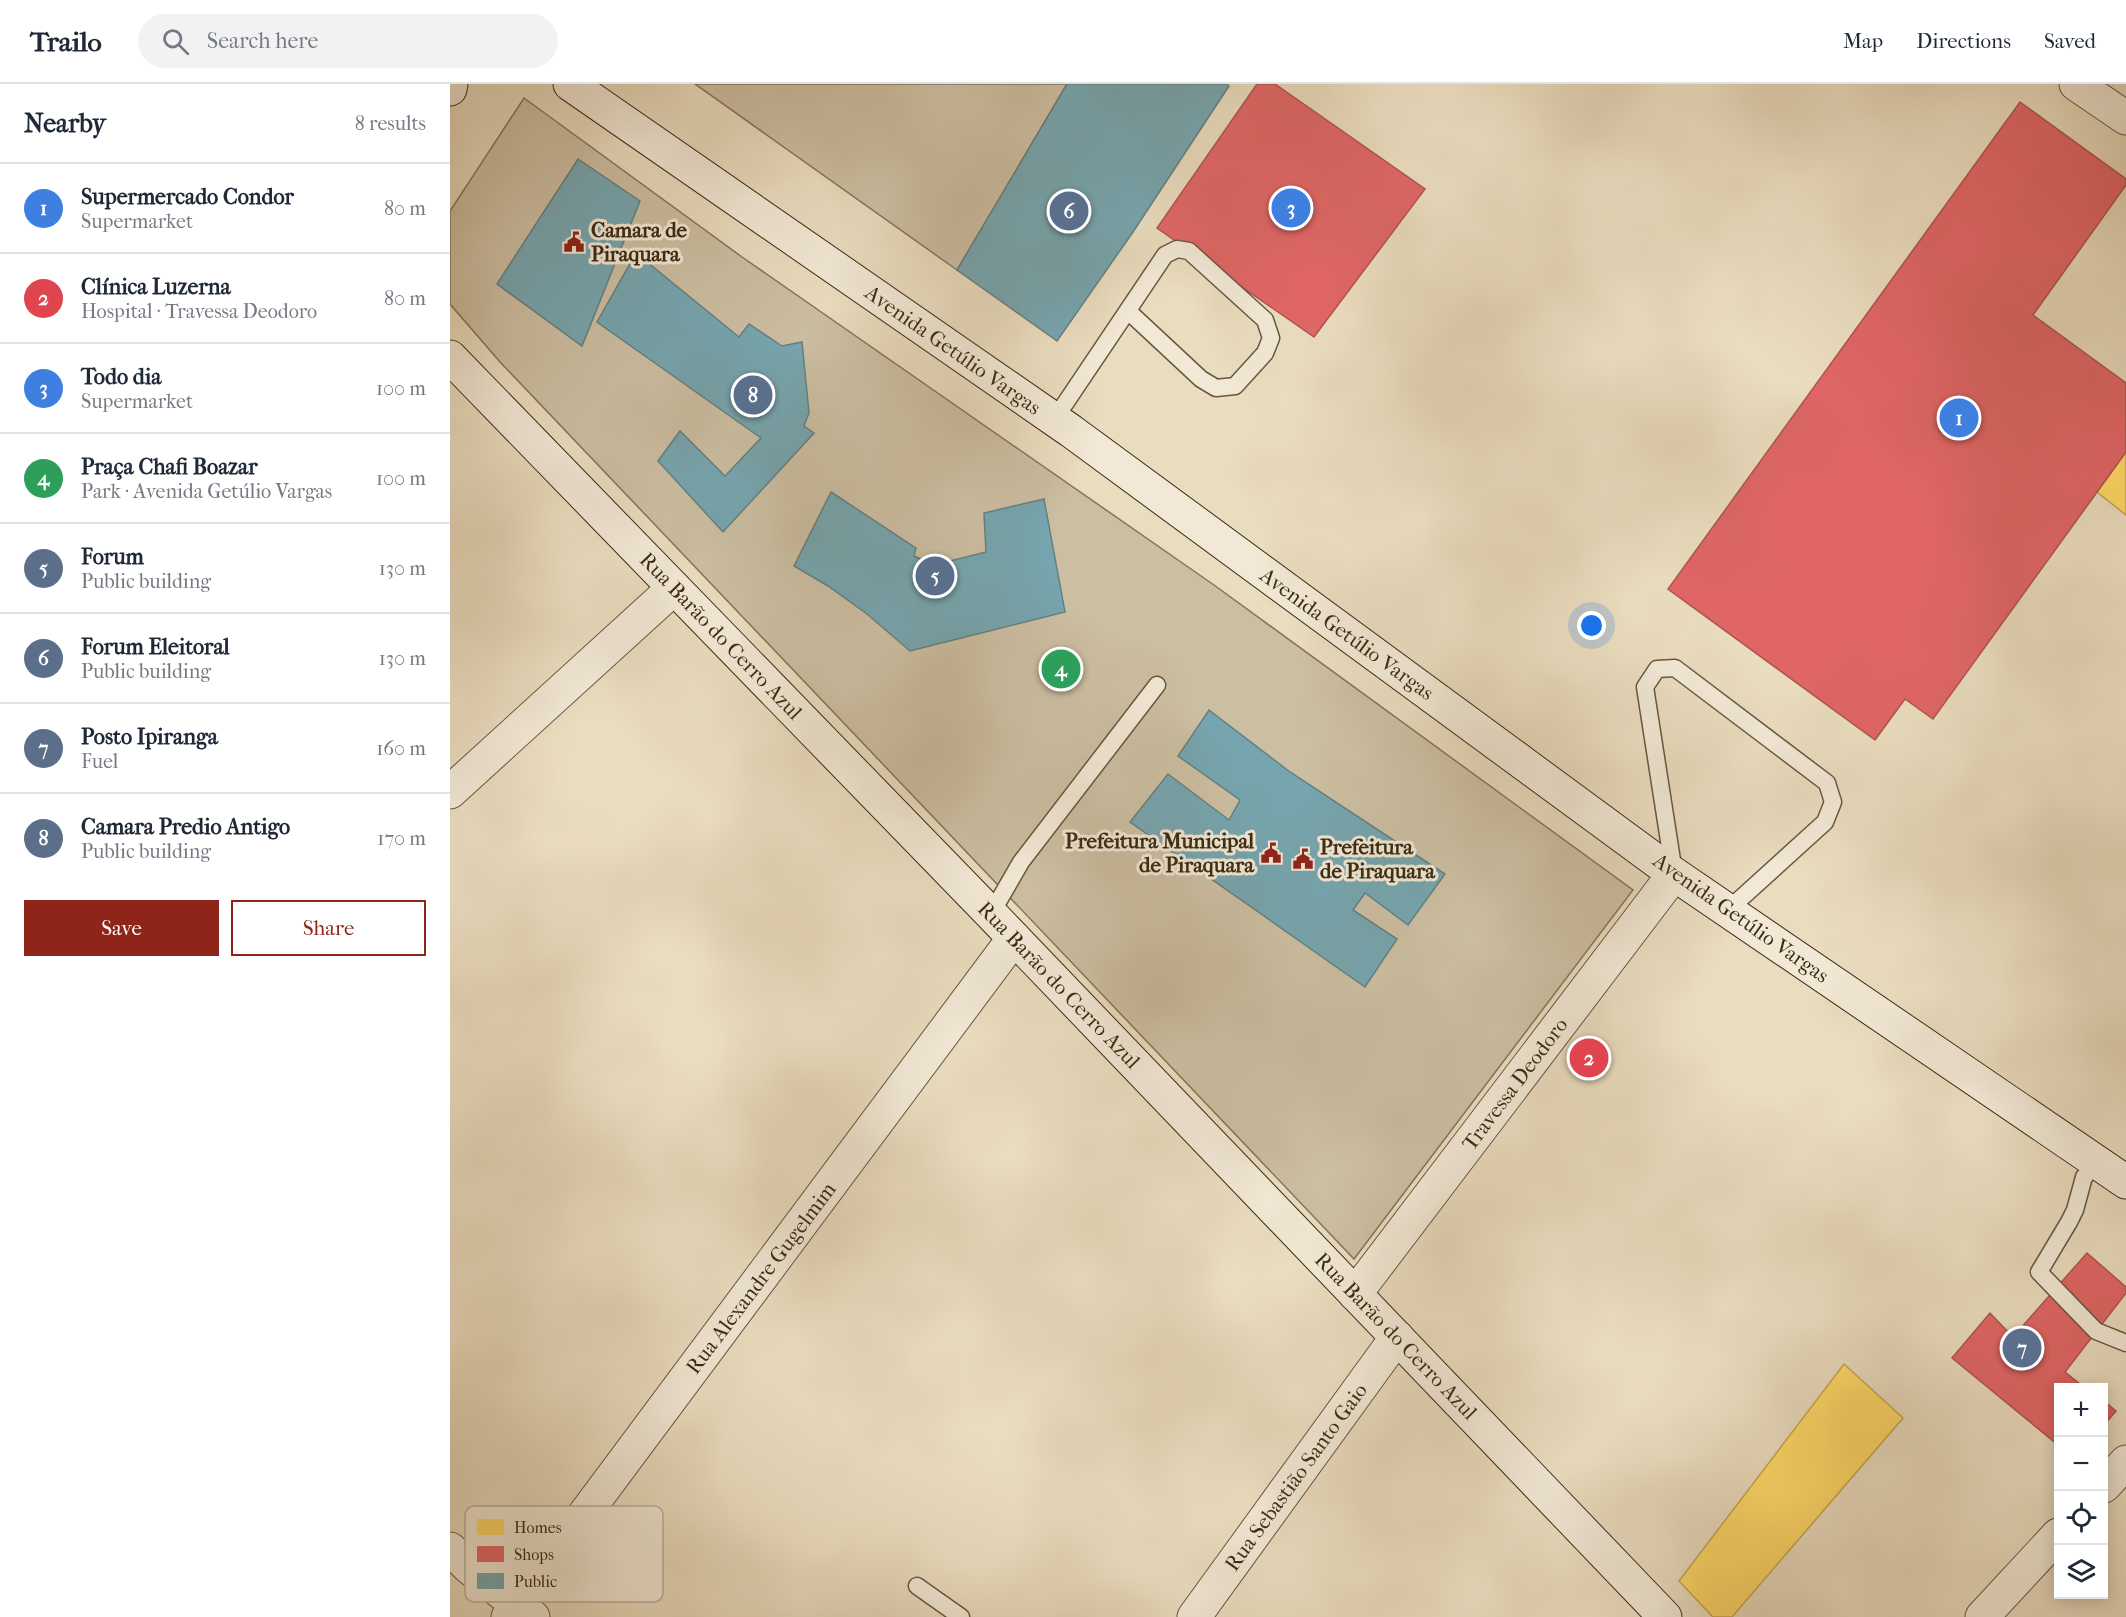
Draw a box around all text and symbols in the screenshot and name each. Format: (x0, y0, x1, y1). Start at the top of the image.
search box (138, 14, 558, 68)
text: Trailo (30, 25, 102, 58)
icon: search (159, 25, 192, 58)
text: Search here (207, 28, 318, 54)
text: Map (1843, 29, 1883, 53)
text: Directions (1916, 29, 2011, 53)
text: Saved (2044, 29, 2096, 53)
text: Nearby (24, 108, 106, 139)
text: 8 results (355, 112, 426, 135)
text: Supermercado Condor (81, 184, 294, 210)
pin: 3 (1272, 186, 1310, 230)
pin: 6 (1050, 188, 1088, 234)
text: 1 (40, 197, 47, 220)
text: 80 m (384, 197, 426, 220)
text: Supermarket (81, 210, 193, 233)
place label: Camara de Piraquara (591, 218, 688, 266)
public building icon: Camara de Piraquara (562, 230, 586, 254)
text: Clínica Luzerna (81, 274, 231, 300)
street label: Avenida Getúlio Vargas (860, 280, 1046, 420)
text: 2 (38, 287, 49, 310)
text: 80 m (384, 287, 426, 310)
text: Hospital · Travessa Deodoro (81, 300, 317, 323)
text: Todo dia (81, 364, 161, 390)
pin: 8 (734, 372, 772, 418)
text: 3 (39, 377, 48, 400)
text: 100 m (376, 377, 426, 400)
text: Supermarket (81, 390, 193, 413)
pin: 1 (1940, 396, 1978, 440)
text: Praça Chafi Boazar (81, 454, 258, 480)
text: 4 (38, 467, 49, 490)
text: 100 m (376, 467, 426, 490)
text: Park · Avenida Getúlio Vargas (81, 480, 332, 503)
text: Forum (81, 544, 144, 570)
street label: Rua Barão do Cerro Azul (635, 548, 807, 725)
pin: 5 (916, 554, 954, 598)
text: 5 (39, 557, 48, 580)
text: 130 m (379, 557, 426, 580)
street label: Avenida Getúlio Vargas (1255, 562, 1439, 705)
text: Public building (81, 570, 211, 593)
your location (1577, 611, 1606, 640)
text: Forum Eleitoral (81, 634, 230, 660)
pin: 4 (1042, 646, 1080, 692)
text: 6 (38, 647, 49, 670)
text: 130 m (379, 647, 426, 670)
text: Public building (81, 660, 211, 683)
text: Posto Ipiranga (81, 724, 218, 750)
text: 7 (39, 737, 48, 760)
text: 160 m (376, 737, 426, 760)
text: Fuel (81, 750, 118, 773)
text: Camara Predio Antigo (81, 814, 290, 840)
text: 8 (38, 827, 49, 850)
text: 170 m (377, 827, 426, 850)
place label: Prefeitura Municipal de Piraquara (1065, 829, 1255, 877)
place label: Prefeitura de Piraquara (1320, 835, 1436, 883)
text: Public building (81, 840, 211, 863)
public building icon: Prefeitura Municipal de Piraquara (1259, 841, 1283, 865)
public building icon: Prefeitura de Piraquara (1291, 847, 1315, 871)
street label: Avenida Getúlio Vargas (1648, 848, 1834, 988)
street label: Rua Barão do Cerro Azul (973, 897, 1145, 1074)
button: Save (24, 900, 219, 956)
button: Share (231, 900, 426, 956)
street label: Travessa Deodoro (1457, 1013, 1573, 1155)
pin: 2 (1570, 1036, 1608, 1080)
street label: Rua Alexandre Gugelmim (681, 1177, 841, 1379)
street label: Rua Barão do Cerro Azul (1310, 1248, 1482, 1425)
pin: 7 (2002, 1326, 2042, 1370)
street label: Rua Sebastião Santo Gaio (1220, 1379, 1372, 1575)
map controls (2054, 1383, 2108, 1599)
button: + (2054, 1383, 2108, 1437)
button: − (2054, 1437, 2108, 1491)
button: locate (2054, 1491, 2108, 1545)
legend (465, 1506, 663, 1602)
text: Homes (514, 1518, 562, 1537)
text: Shops (514, 1545, 554, 1564)
button: layers (2054, 1545, 2108, 1599)
text: Public (514, 1572, 557, 1591)

